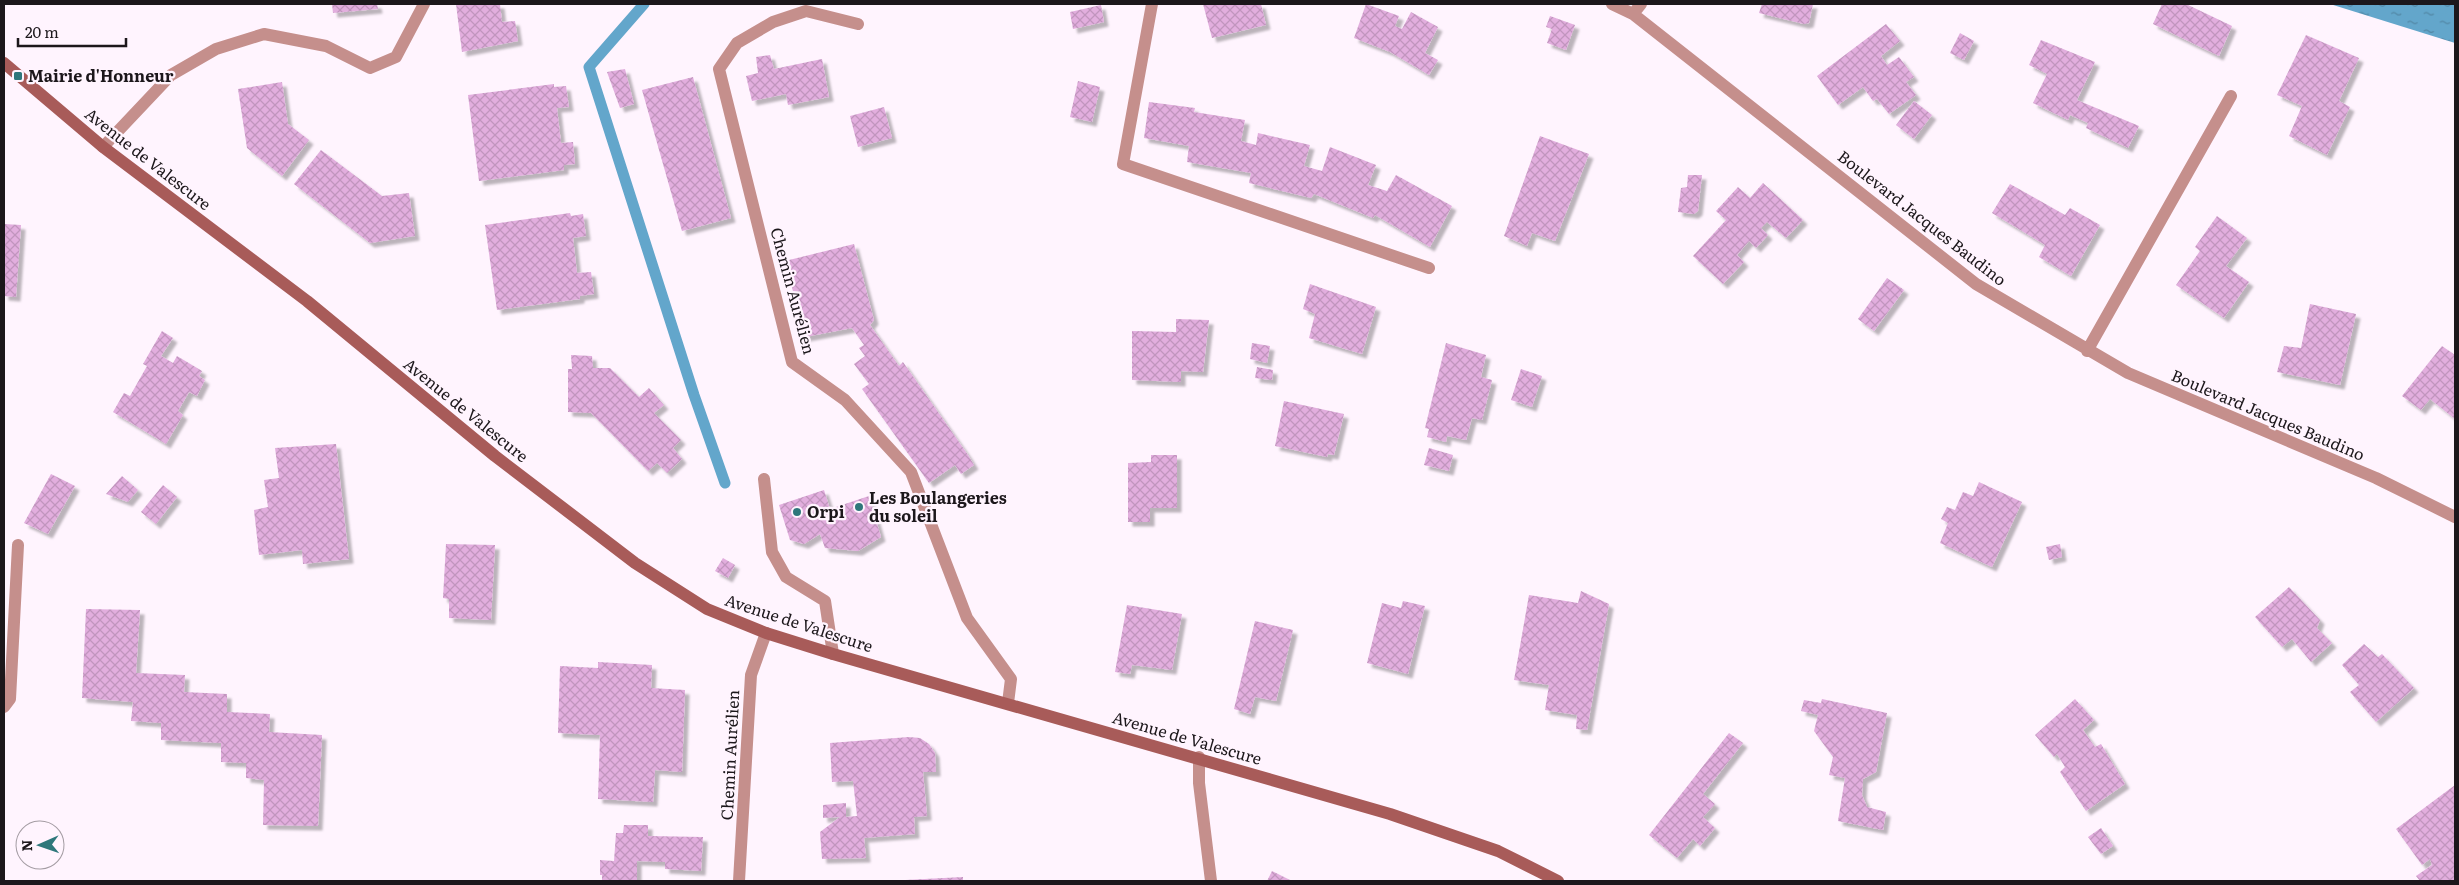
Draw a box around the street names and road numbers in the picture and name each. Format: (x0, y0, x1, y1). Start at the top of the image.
street label: Avenue de Valescure (80, 101, 217, 215)
street label: Boulevard Jacques Baudino (1833, 144, 2012, 291)
street label: Chemin Aurélien (765, 225, 823, 357)
street label: Avenue de Valescure (399, 351, 534, 467)
street label: Boulevard Jacques Baudino (2168, 362, 2369, 466)
street label: Avenue de Valescure (722, 587, 876, 657)
street label: Chemin Aurélien (714, 689, 744, 821)
street label: Avenue de Valescure (1110, 704, 1265, 770)

